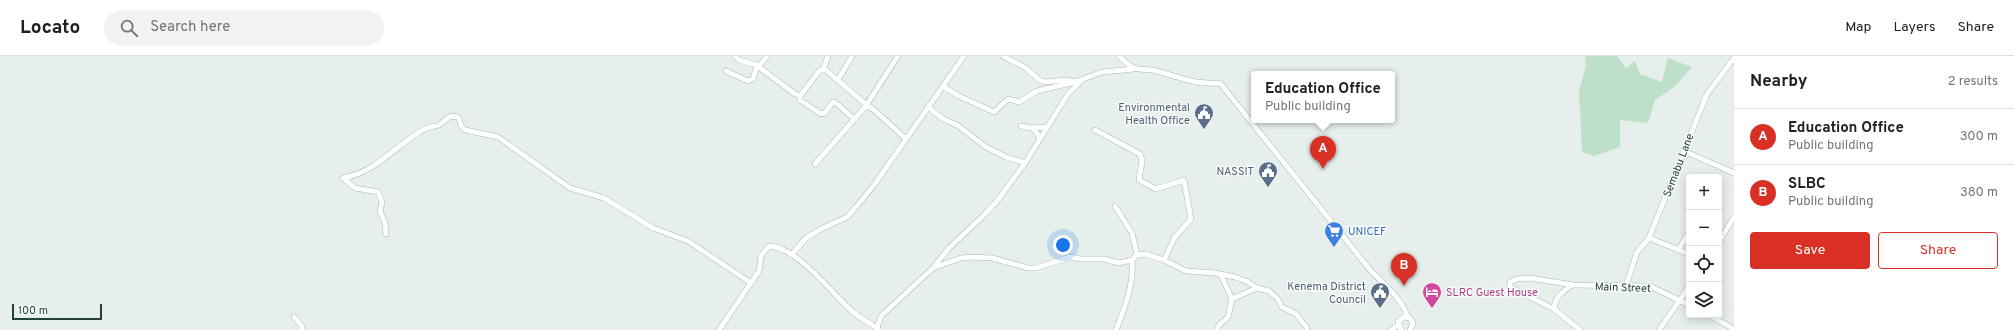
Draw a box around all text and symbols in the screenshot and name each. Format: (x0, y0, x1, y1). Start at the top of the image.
search box (104, 10, 384, 46)
text: Locato (20, 16, 80, 40)
icon: search (118, 17, 140, 39)
text: Search here (150, 18, 230, 37)
text: Map (1845, 19, 1871, 36)
text: Layers (1893, 19, 1935, 36)
text: Share (1957, 19, 1994, 36)
popup (1251, 71, 1395, 123)
text: Nearby (1750, 71, 1807, 93)
text: 2 results (1948, 74, 1998, 90)
text: Education Office (1265, 80, 1381, 99)
text: Public building (1265, 99, 1351, 115)
place label: Environmental Health Office (1118, 101, 1190, 128)
public building icon: Environmental Health Office (1193, 102, 1215, 130)
text: Education Office (1788, 119, 1904, 138)
text: A (1758, 129, 1768, 145)
text: 300 m (1960, 129, 1998, 145)
street label: Semabu Lane (1660, 132, 1697, 199)
pin: A (1310, 136, 1336, 169)
text: Public building (1788, 138, 1874, 154)
public building icon: NASSIT (1257, 160, 1279, 188)
place label: NASSIT (1217, 165, 1254, 179)
map controls (1686, 174, 1722, 318)
button: + (1686, 174, 1722, 210)
text: SLBC (1788, 175, 1825, 194)
text: B (1759, 185, 1767, 201)
text: 380 m (1960, 185, 1998, 201)
text: Public building (1788, 194, 1874, 210)
button: − (1686, 210, 1722, 246)
supermarket icon: UNICEF (1323, 220, 1345, 248)
place label: UNICEF (1348, 225, 1386, 239)
button: Save (1750, 232, 1870, 269)
button: Share (1878, 232, 1998, 269)
your location (1053, 235, 1073, 255)
button: locate (1686, 246, 1722, 282)
pin: B (1391, 253, 1417, 286)
place label: Kenema District Council (1287, 280, 1366, 307)
street label: Main Street (1595, 280, 1651, 296)
public building icon: Kenema District Council (1369, 281, 1391, 309)
hotel icon: SLRC Guest House (1421, 281, 1443, 309)
button: layers (1686, 282, 1722, 318)
place label: SLRC Guest House (1446, 286, 1538, 300)
scale bar (12, 302, 102, 321)
text: 100 m (18, 304, 48, 318)

